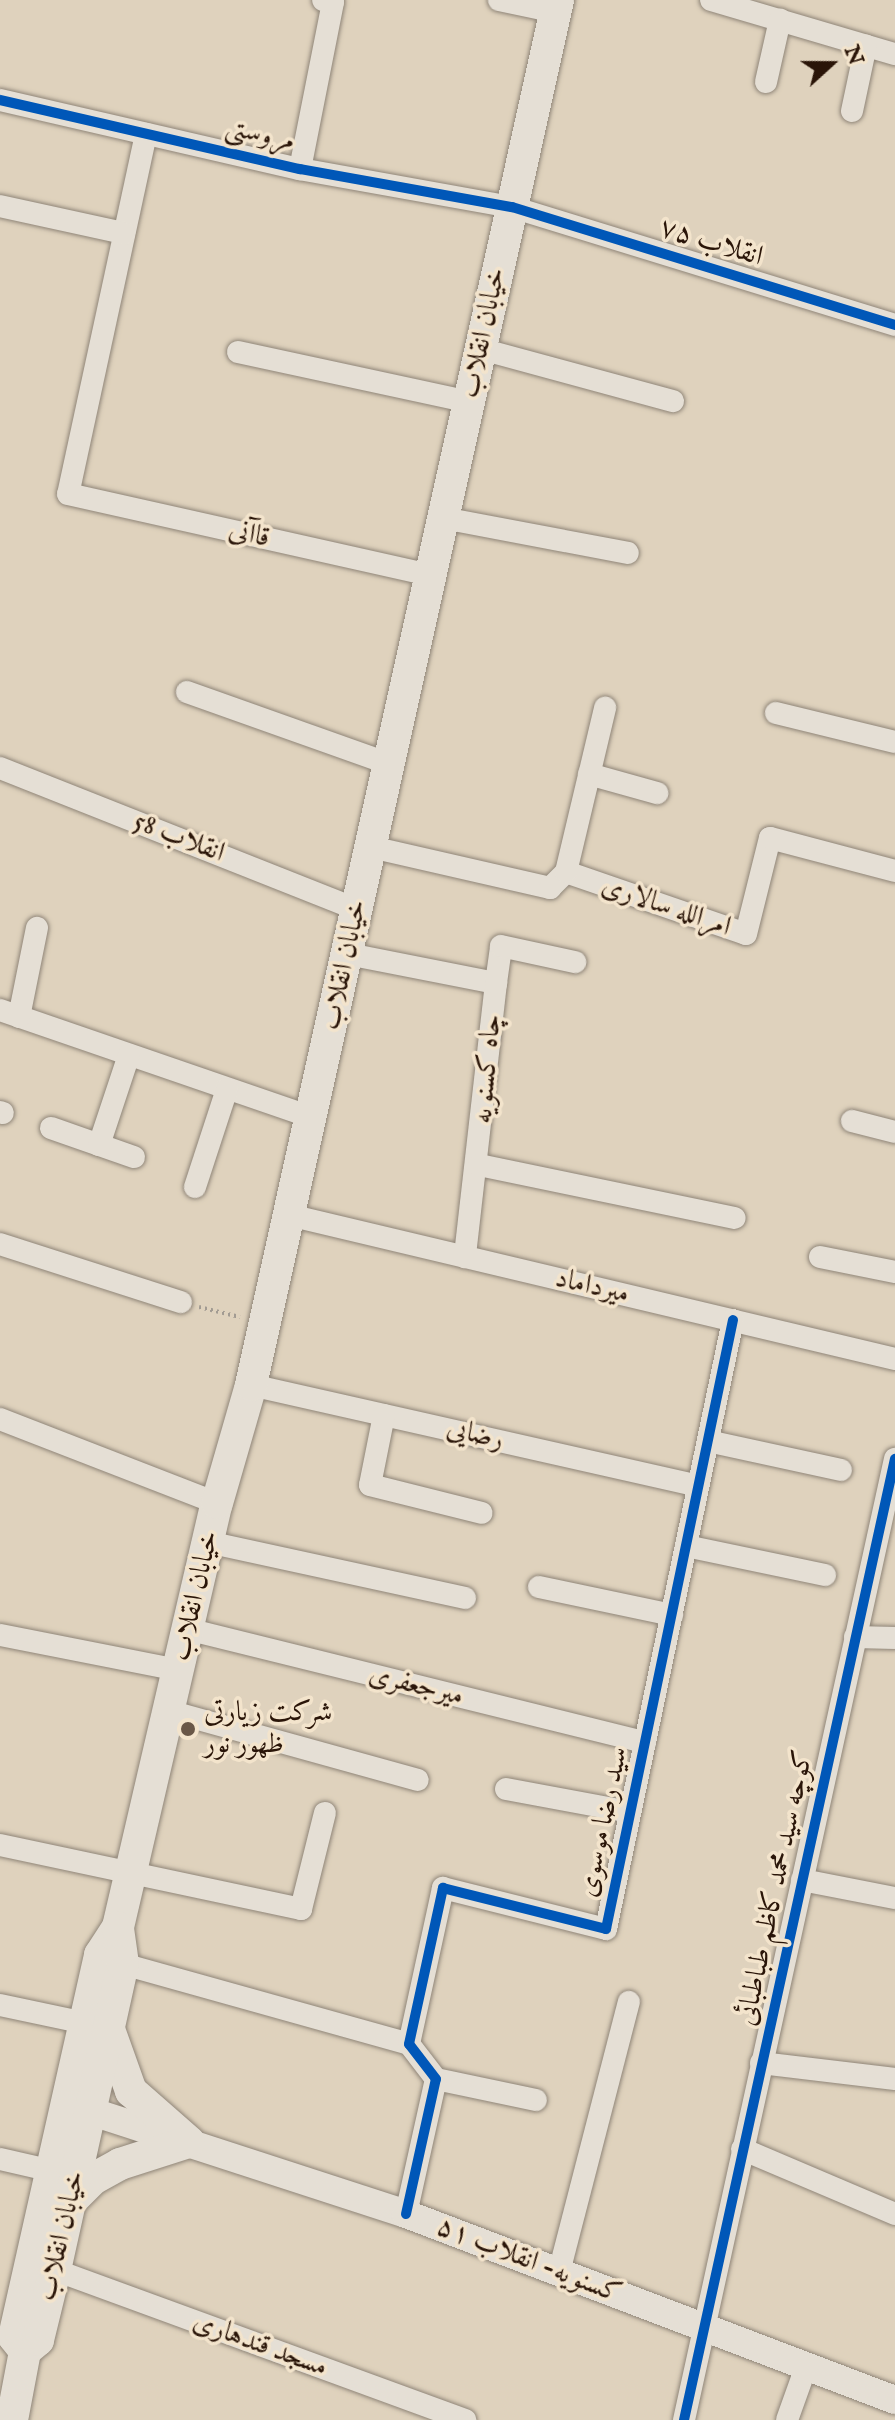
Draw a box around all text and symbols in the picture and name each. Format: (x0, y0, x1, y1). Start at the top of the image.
north arrow (791, 24, 871, 104)
text: N (837, 41, 870, 69)
street label: مروستی (222, 111, 298, 159)
street label: انقلاب ۷۵ (655, 211, 767, 275)
street label: خیابان انقلاب (454, 265, 514, 401)
street label: قاآنی (225, 514, 273, 556)
street label: انقلاب 58 (129, 805, 229, 871)
street label: امرالله سالاری (597, 869, 735, 945)
street label: خیابان انقلاب (315, 897, 375, 1033)
street label: چاه کسنویه (466, 1013, 510, 1125)
street label: میرداماد (552, 1262, 632, 1312)
street label: رضایی (443, 1412, 507, 1458)
street label: خیابان انقلاب (165, 1528, 227, 1664)
street label: میرجعفری (365, 1658, 467, 1714)
place label: شرکت زیارتی ظهور نور (204, 1696, 332, 1762)
marker: شرکت زیارتی ظهور نور (179, 1720, 197, 1738)
street label: سید رضا موسوی (572, 1744, 636, 1900)
street label: کوچه سید محمد کاظم طباطبائی (730, 1747, 822, 2029)
street label: خیابان انقلاب (31, 2168, 93, 2304)
street label: کسنویه- انقلاب ۵۱ (432, 2210, 626, 2312)
street label: مسجد قندهاری (188, 2305, 332, 2385)

